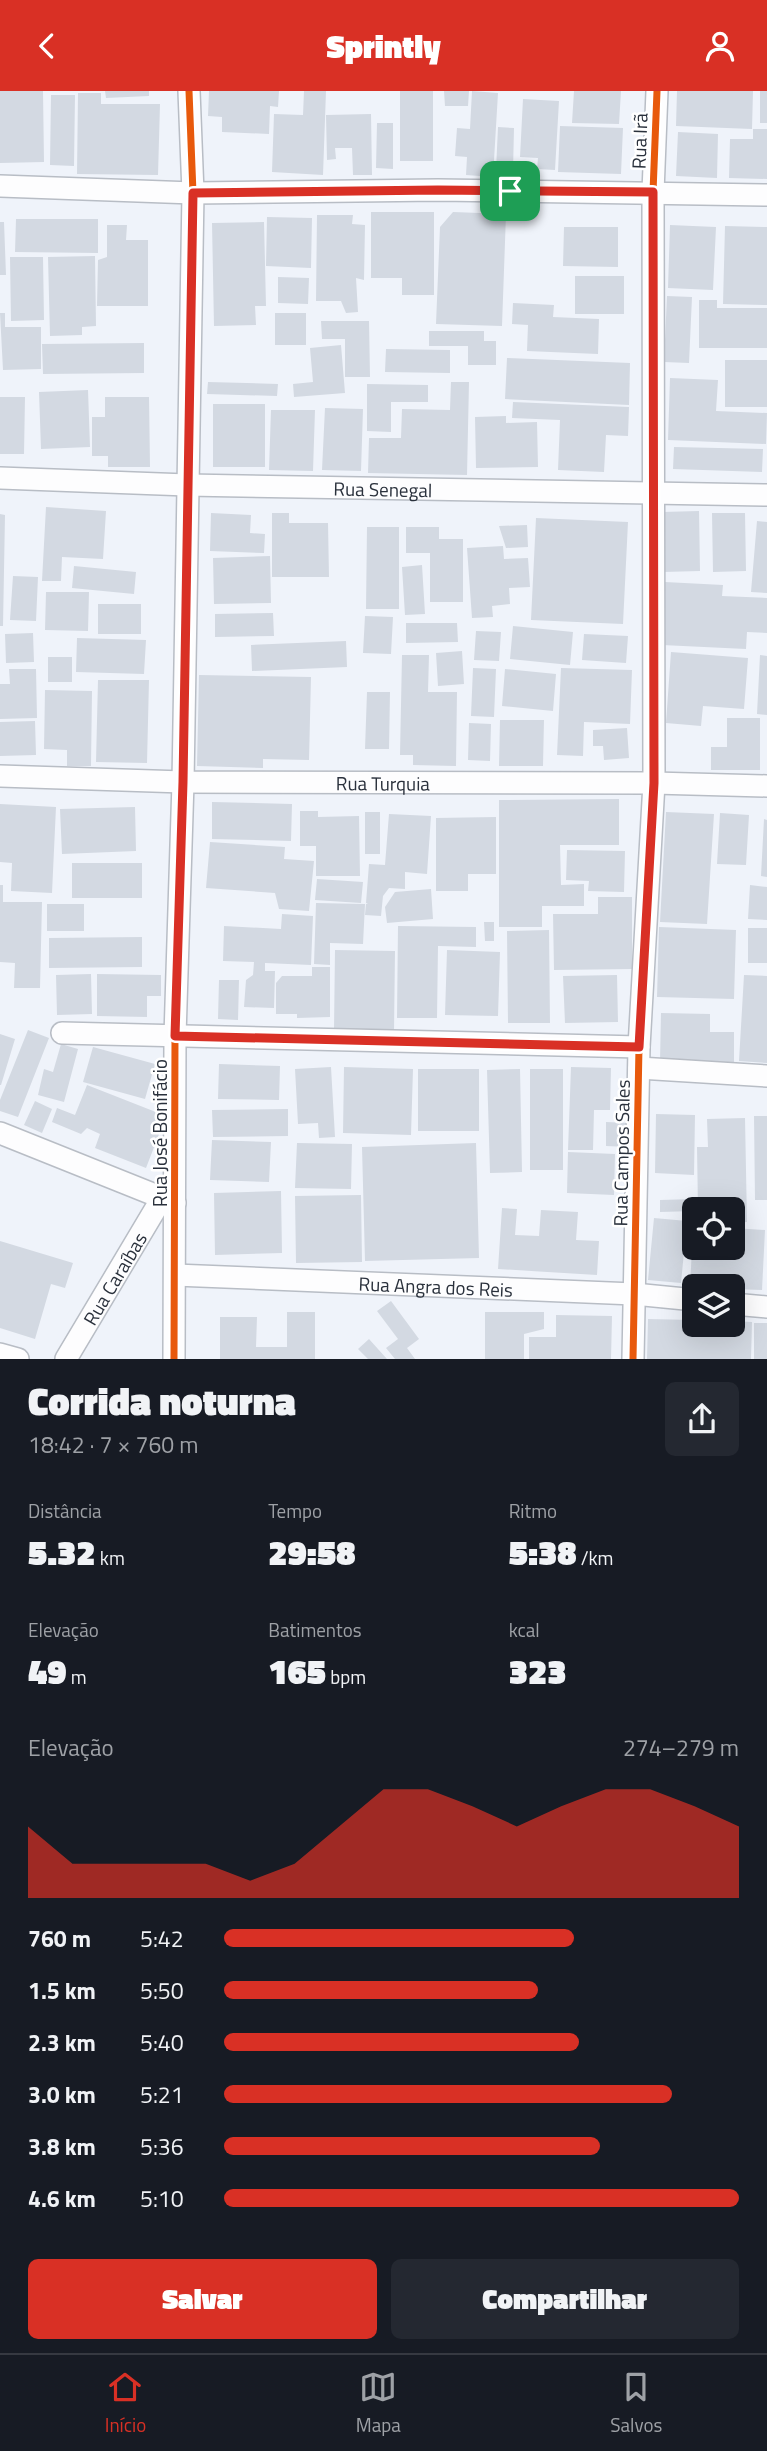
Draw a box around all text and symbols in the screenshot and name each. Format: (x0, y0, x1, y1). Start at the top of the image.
text: Sprintly (326, 22, 441, 70)
icon: back (28, 27, 66, 65)
icon: person (701, 27, 739, 65)
street label: Rua Irã (624, 112, 654, 170)
pin (480, 161, 540, 221)
icon: arrive (491, 172, 529, 210)
street label: Rua Senegal (333, 473, 433, 504)
street label: Rua Turquia (336, 768, 430, 797)
street label: Rua José Bonifácio (145, 1059, 174, 1207)
street label: Rua Campos Sales (605, 1079, 637, 1227)
map controls (682, 1197, 745, 1337)
button: locate (682, 1197, 745, 1260)
street label: Rua Caraíbas (75, 1226, 153, 1330)
street label: Rua Angra dos Reis (358, 1268, 514, 1303)
button: layers (682, 1274, 745, 1337)
text: Corrida noturna (28, 1372, 296, 1430)
button: share (665, 1382, 739, 1456)
text: 18:42 · 7 × 760 m (28, 1427, 198, 1462)
text: Distância (28, 1496, 102, 1525)
text: Tempo (268, 1496, 322, 1525)
text: Ritmo (509, 1496, 557, 1525)
text: 5.32 (28, 1525, 96, 1579)
text: 29:58 (268, 1525, 355, 1579)
text: 5:38 (509, 1525, 577, 1579)
text: km (96, 1543, 125, 1572)
text: /km (577, 1543, 614, 1572)
text: Elevação (28, 1615, 99, 1644)
text: Batimentos (268, 1615, 362, 1644)
text: kcal (509, 1615, 540, 1644)
text: 49 (28, 1644, 67, 1698)
text: 165 (268, 1644, 326, 1698)
text: 323 (509, 1644, 566, 1698)
text: m (67, 1662, 87, 1691)
text: bpm (326, 1662, 366, 1691)
text: Elevação (28, 1730, 114, 1765)
text: 274–279 m (623, 1730, 739, 1765)
text: 760 m (28, 1921, 91, 1956)
text: 5:42 (140, 1921, 184, 1956)
text: 1.5 km (28, 1973, 96, 2008)
text: 5:50 (140, 1973, 184, 2008)
text: 2.3 km (28, 2025, 96, 2060)
text: 5:40 (140, 2025, 184, 2060)
text: 3.0 km (28, 2077, 96, 2112)
text: 5:21 (140, 2077, 184, 2112)
text: 3.8 km (28, 2129, 96, 2164)
text: 5:36 (140, 2129, 184, 2164)
text: 4.6 km (28, 2181, 96, 2216)
text: 5:10 (140, 2181, 184, 2216)
button: Salvar (28, 2259, 377, 2339)
button: Compartilhar (391, 2259, 739, 2339)
tab: Início (105, 2368, 146, 2439)
tab: Mapa (356, 2368, 401, 2439)
tab: Salvos (610, 2368, 662, 2439)

